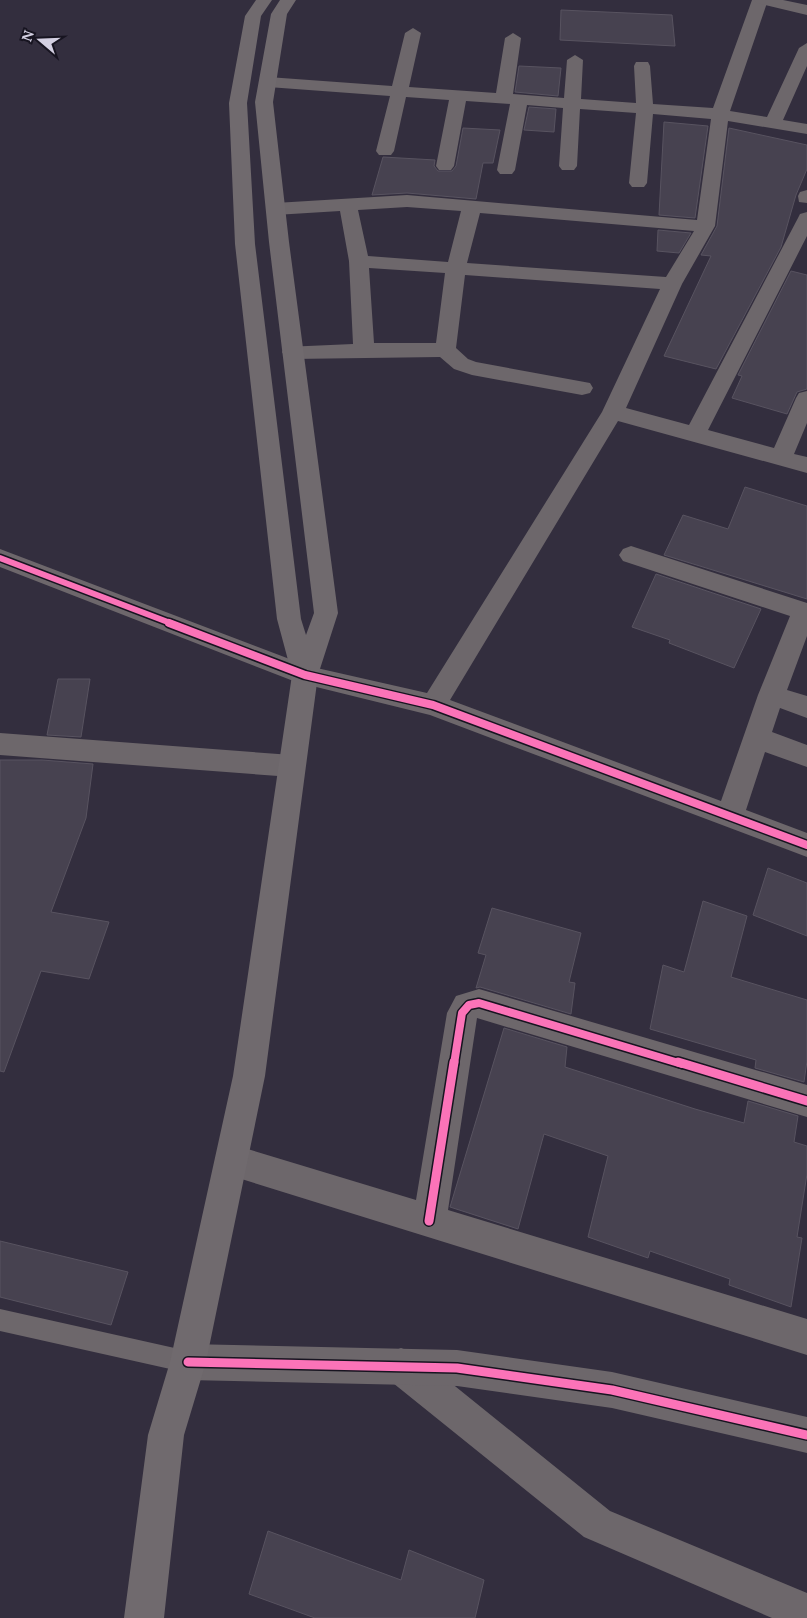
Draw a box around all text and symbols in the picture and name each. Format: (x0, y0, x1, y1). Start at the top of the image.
north arrow (15, 15, 65, 65)
text: N (17, 27, 38, 44)

